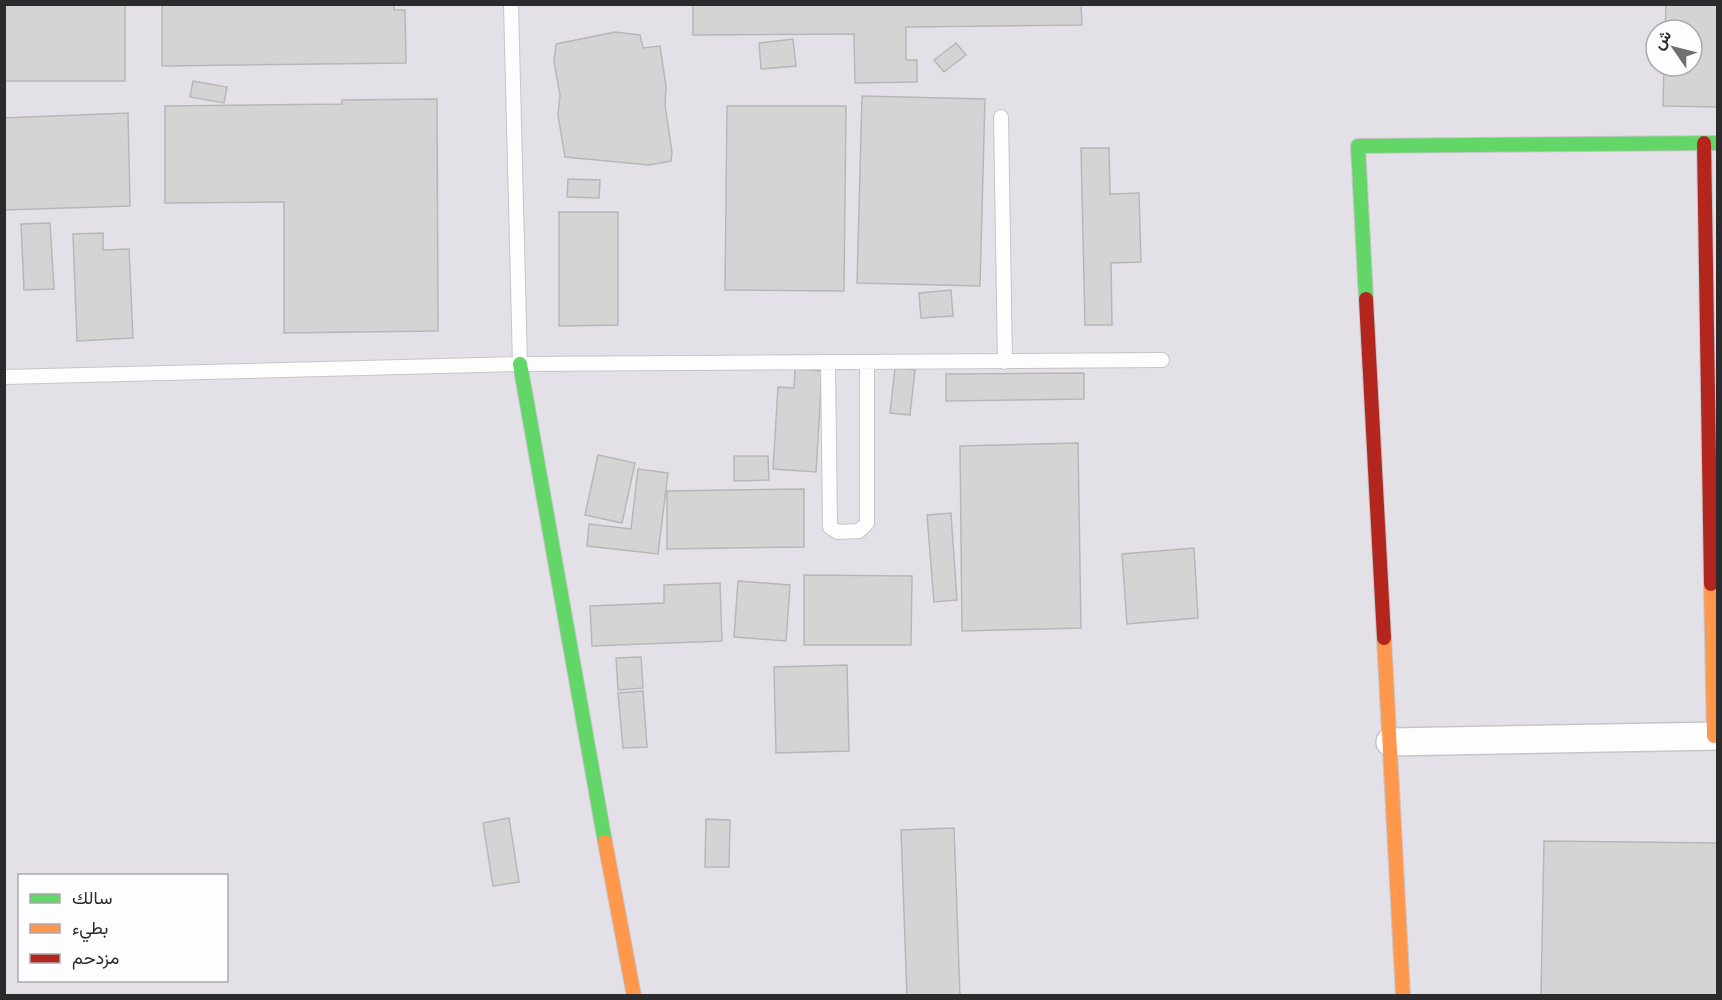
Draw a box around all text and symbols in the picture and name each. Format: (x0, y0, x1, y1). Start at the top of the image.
north arrow (1644, 18, 1704, 78)
text: ش (1649, 26, 1675, 53)
legend (18, 874, 228, 982)
text: سالك (72, 887, 112, 909)
text: بطيء (72, 917, 108, 943)
text: مزدحم (72, 947, 119, 970)

